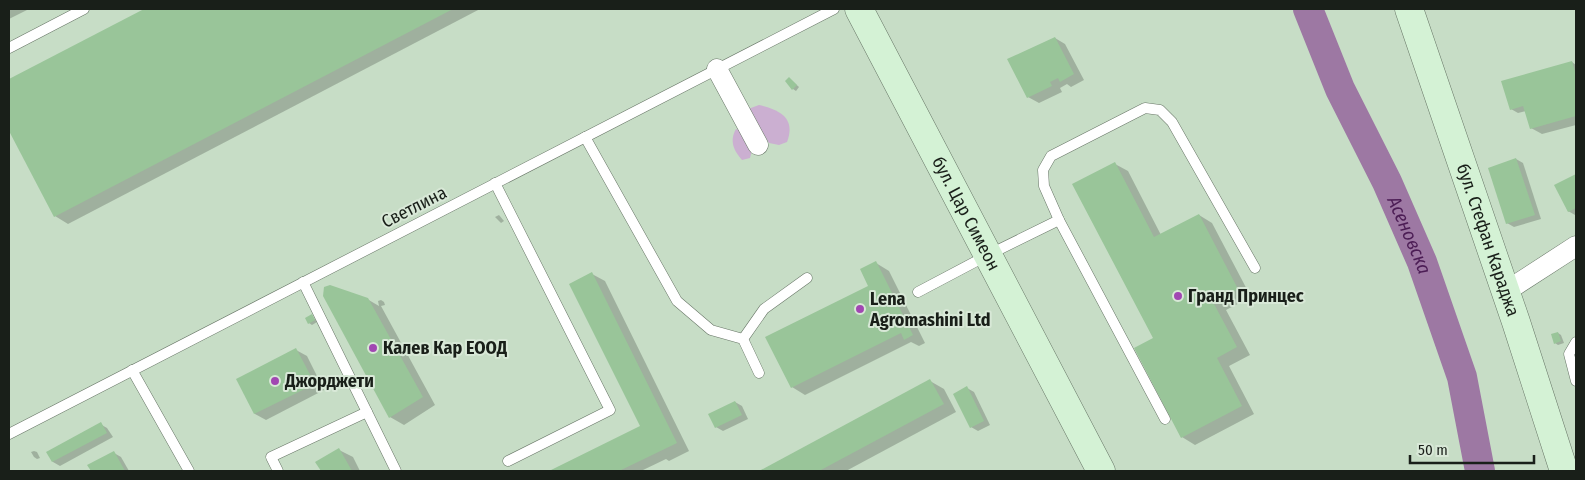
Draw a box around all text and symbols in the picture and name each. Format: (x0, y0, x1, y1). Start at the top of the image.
street label: бул. Цар Симеон (927, 153, 1005, 274)
street label: бул. Стефан Караджа (1452, 161, 1524, 319)
street label: Светлина (378, 181, 450, 233)
water label: Асеновска (1382, 192, 1436, 277)
place label: Гранд Принцес (1188, 285, 1304, 307)
place label: Lena Agromashini Ltd (869, 288, 991, 331)
marker: Гранд Принцес (1172, 290, 1184, 302)
marker: Lena Agromashini Ltd (854, 303, 866, 315)
place label: Калев Кар ЕООД (383, 337, 508, 359)
marker: Калев Кар ЕООД (367, 342, 379, 354)
place label: Джорджети (284, 370, 374, 392)
marker: Джорджети (269, 375, 281, 387)
scale bar (1410, 432, 1534, 464)
text: 50 m (1418, 441, 1448, 459)

